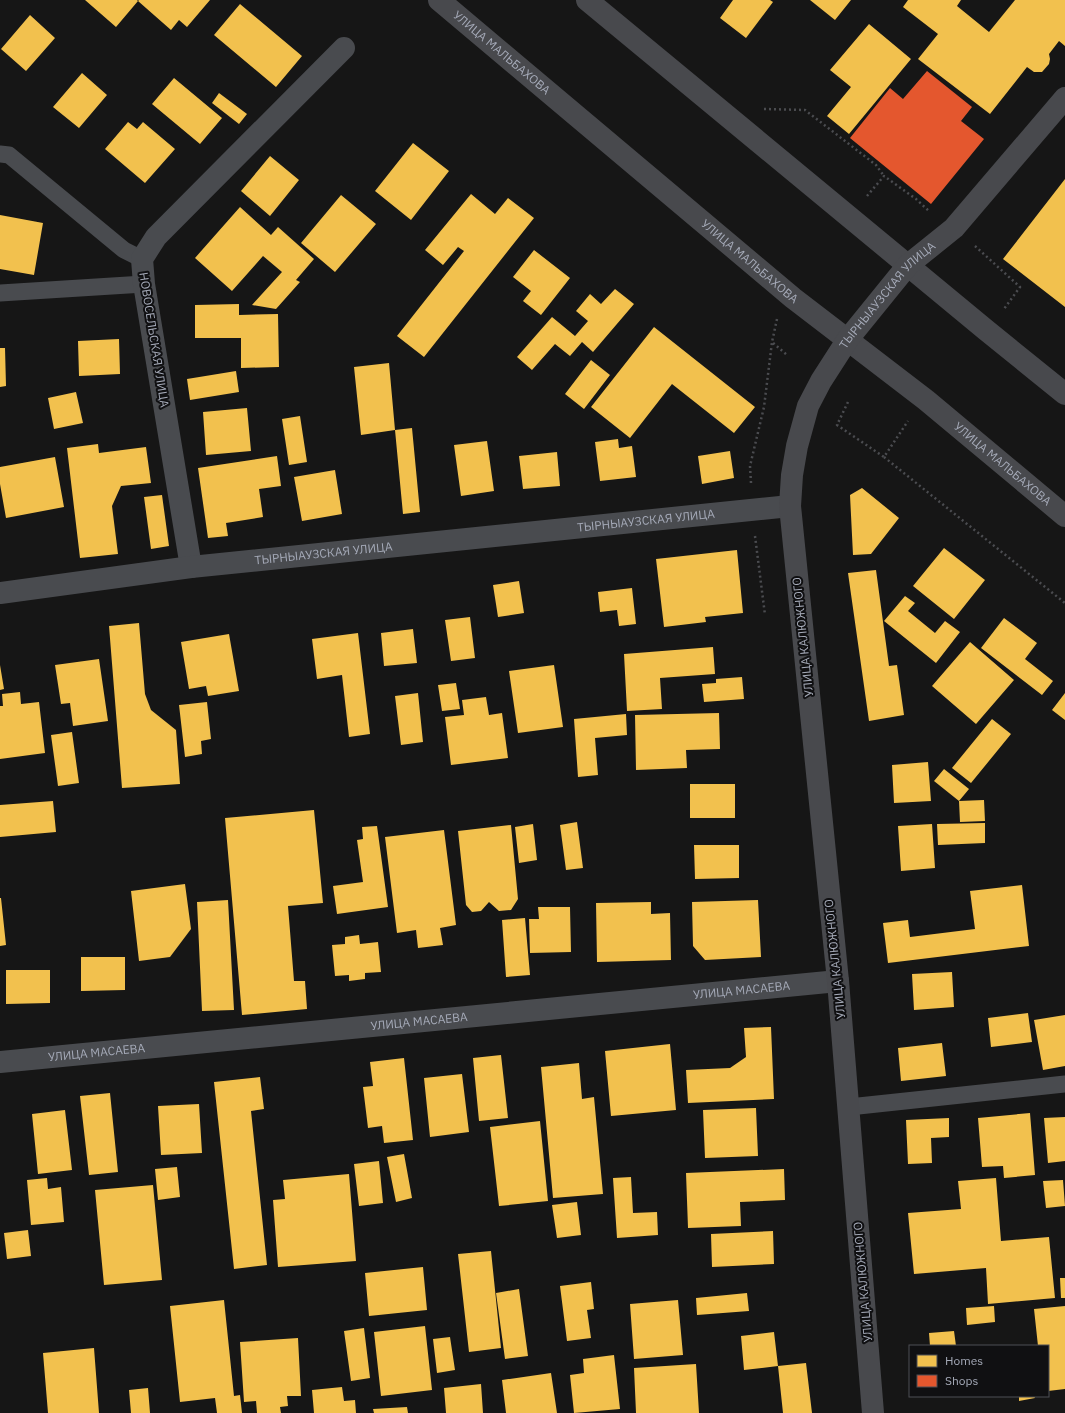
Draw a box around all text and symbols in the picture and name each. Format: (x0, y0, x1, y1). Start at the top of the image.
street label: УЛИЦА МАЛЬБАХОВА (450, 7, 554, 98)
street label: УЛИЦА МАЛЬБАХОВА (698, 216, 802, 306)
street label: ТЫРНЫАУЗСКАЯ УЛИЦА (836, 238, 938, 351)
street label: НОВОСЕЛЬСКАЯ УЛИЦА (136, 271, 173, 409)
street label: УЛИЦА МАЛЬБАХОВА (951, 419, 1055, 509)
street label: ТЫРНЫАУЗСКАЯ УЛИЦА (576, 506, 716, 535)
street label: ТЫРНЫАУЗСКАЯ УЛИЦА (254, 538, 393, 567)
street label: УЛИЦА КАЛЮЖНОГО (789, 576, 816, 698)
street label: УЛИЦА КАЛЮЖНОГО (821, 898, 848, 1020)
street label: УЛИЦА МАСАЕВА (692, 978, 791, 1002)
street label: УЛИЦА МАСАЕВА (370, 1009, 468, 1033)
street label: УЛИЦА МАСАЕВА (47, 1040, 146, 1064)
street label: УЛИЦА КАЛЮЖНОГО (850, 1221, 875, 1343)
legend (909, 1345, 1049, 1397)
text: Homes (945, 1353, 983, 1368)
text: Shops (945, 1373, 978, 1388)

